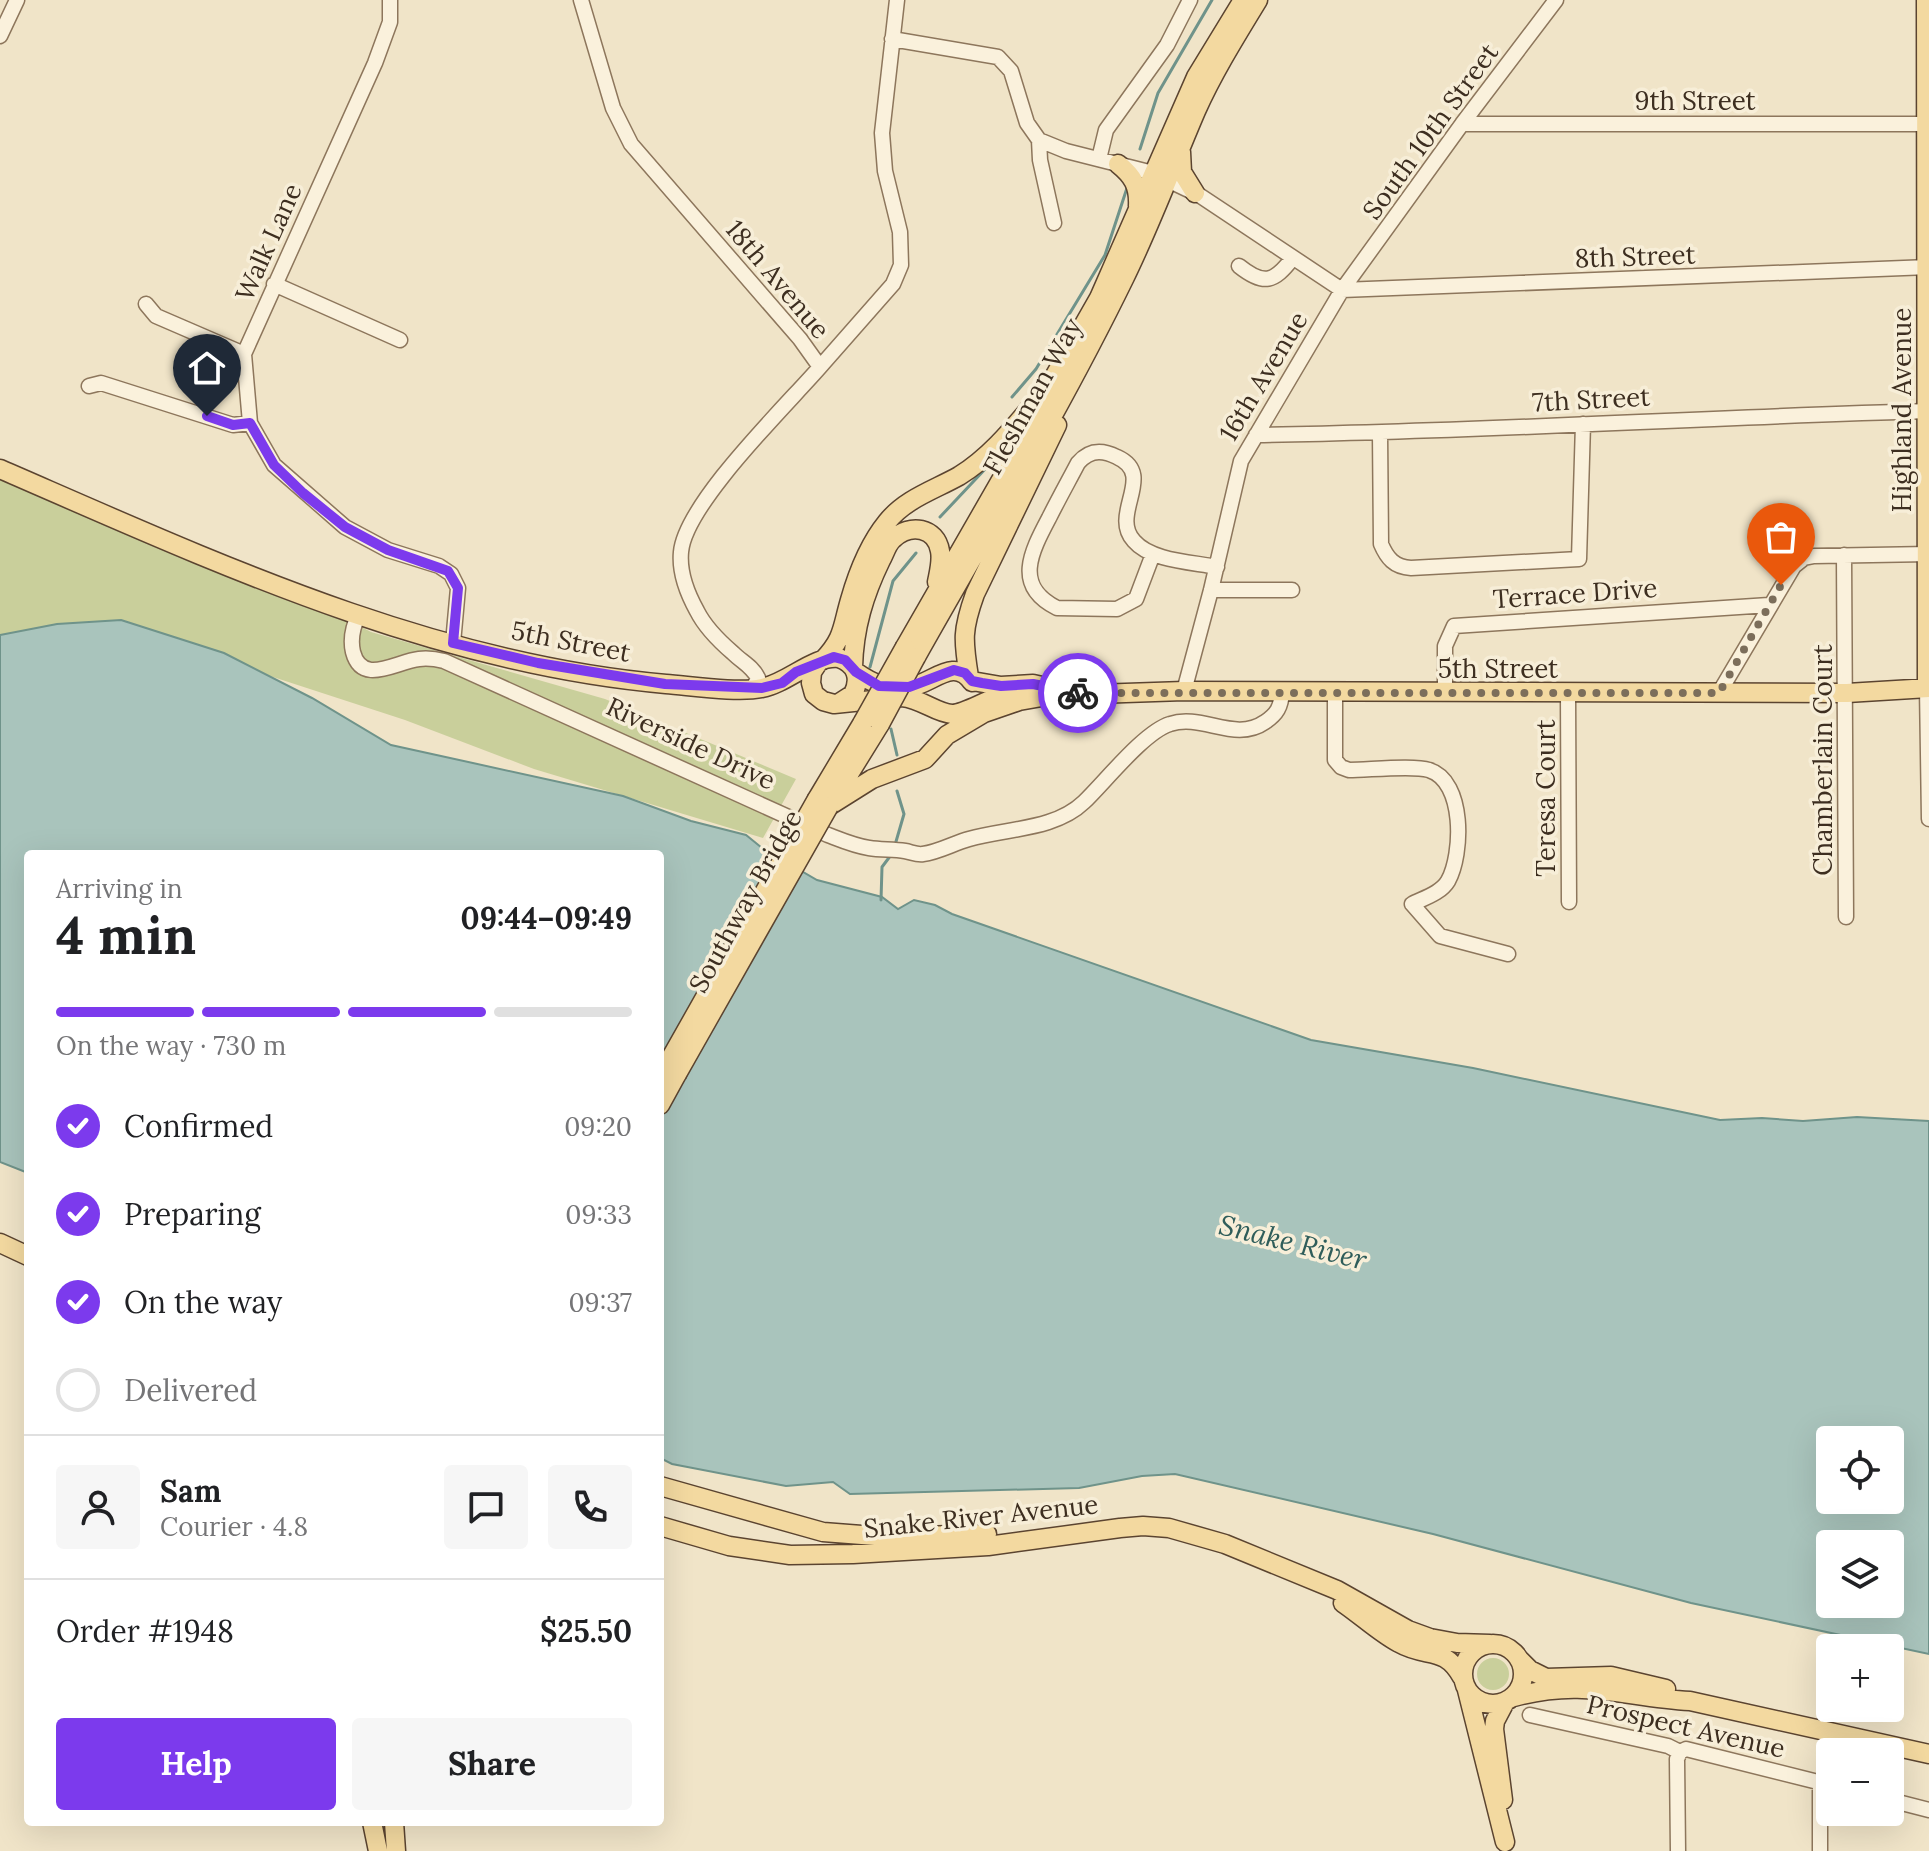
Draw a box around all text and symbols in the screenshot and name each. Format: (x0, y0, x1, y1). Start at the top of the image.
street label: South 10th Street (1355, 36, 1505, 226)
street label: 9th Street (1634, 84, 1756, 117)
street label: Walk Lane (227, 178, 309, 306)
street label: 18th Avenue (719, 213, 837, 345)
street label: 8th Street (1574, 237, 1696, 275)
street label: 16th Avenue (1211, 305, 1315, 447)
street label: Highland Avenue (1885, 308, 1918, 512)
street label: Fleshman Way (975, 312, 1089, 480)
pin (173, 334, 241, 416)
icon: home (185, 346, 229, 390)
street label: 7th Street (1531, 379, 1651, 419)
pin (1747, 503, 1815, 585)
icon: bag (1759, 515, 1803, 559)
street label: Terrace Drive (1492, 571, 1658, 615)
street label: 5th Street (509, 613, 633, 669)
street label: Chamberlain Court (1806, 644, 1839, 876)
street label: 5th Street (1438, 652, 1558, 685)
courier (1038, 653, 1118, 733)
icon: bike (1056, 671, 1100, 715)
street label: Riverside Drive (601, 689, 781, 797)
street label: Teresa Court (1529, 719, 1562, 877)
street label: Southway Bridge (681, 804, 809, 998)
text: Arriving in (56, 872, 183, 905)
text: 09:44–09:49 (461, 899, 632, 937)
text: 4 min (56, 902, 196, 968)
text: On the way · 730 m (56, 1029, 286, 1062)
icon: check (56, 1104, 100, 1148)
text: Confirmed (124, 1107, 273, 1145)
text: 09:20 (564, 1110, 632, 1143)
icon: check (56, 1192, 100, 1236)
text: Preparing (124, 1195, 261, 1233)
text: 09:33 (565, 1198, 632, 1231)
water label: Snake River (1215, 1206, 1371, 1278)
icon: check (56, 1280, 100, 1324)
text: On the way (124, 1283, 282, 1321)
text: 09:37 (568, 1286, 632, 1319)
text: Delivered (124, 1371, 257, 1409)
map controls (1816, 1426, 1904, 1826)
button: locate (1816, 1426, 1904, 1514)
button: person (56, 1465, 140, 1549)
button: chat (444, 1465, 528, 1549)
button: phone (548, 1465, 632, 1549)
text: Sam (160, 1472, 221, 1510)
street label: Snake River Avenue (862, 1487, 1100, 1545)
text: Courier · 4.8 (160, 1510, 308, 1543)
button: layers (1816, 1530, 1904, 1618)
text: Order #1948 (56, 1612, 234, 1650)
text: $25.50 (540, 1612, 632, 1650)
button: + (1816, 1634, 1904, 1722)
street label: Prospect Avenue (1584, 1687, 1788, 1765)
button: Help (56, 1718, 336, 1810)
button: Share (352, 1718, 632, 1810)
button: − (1816, 1738, 1904, 1826)

